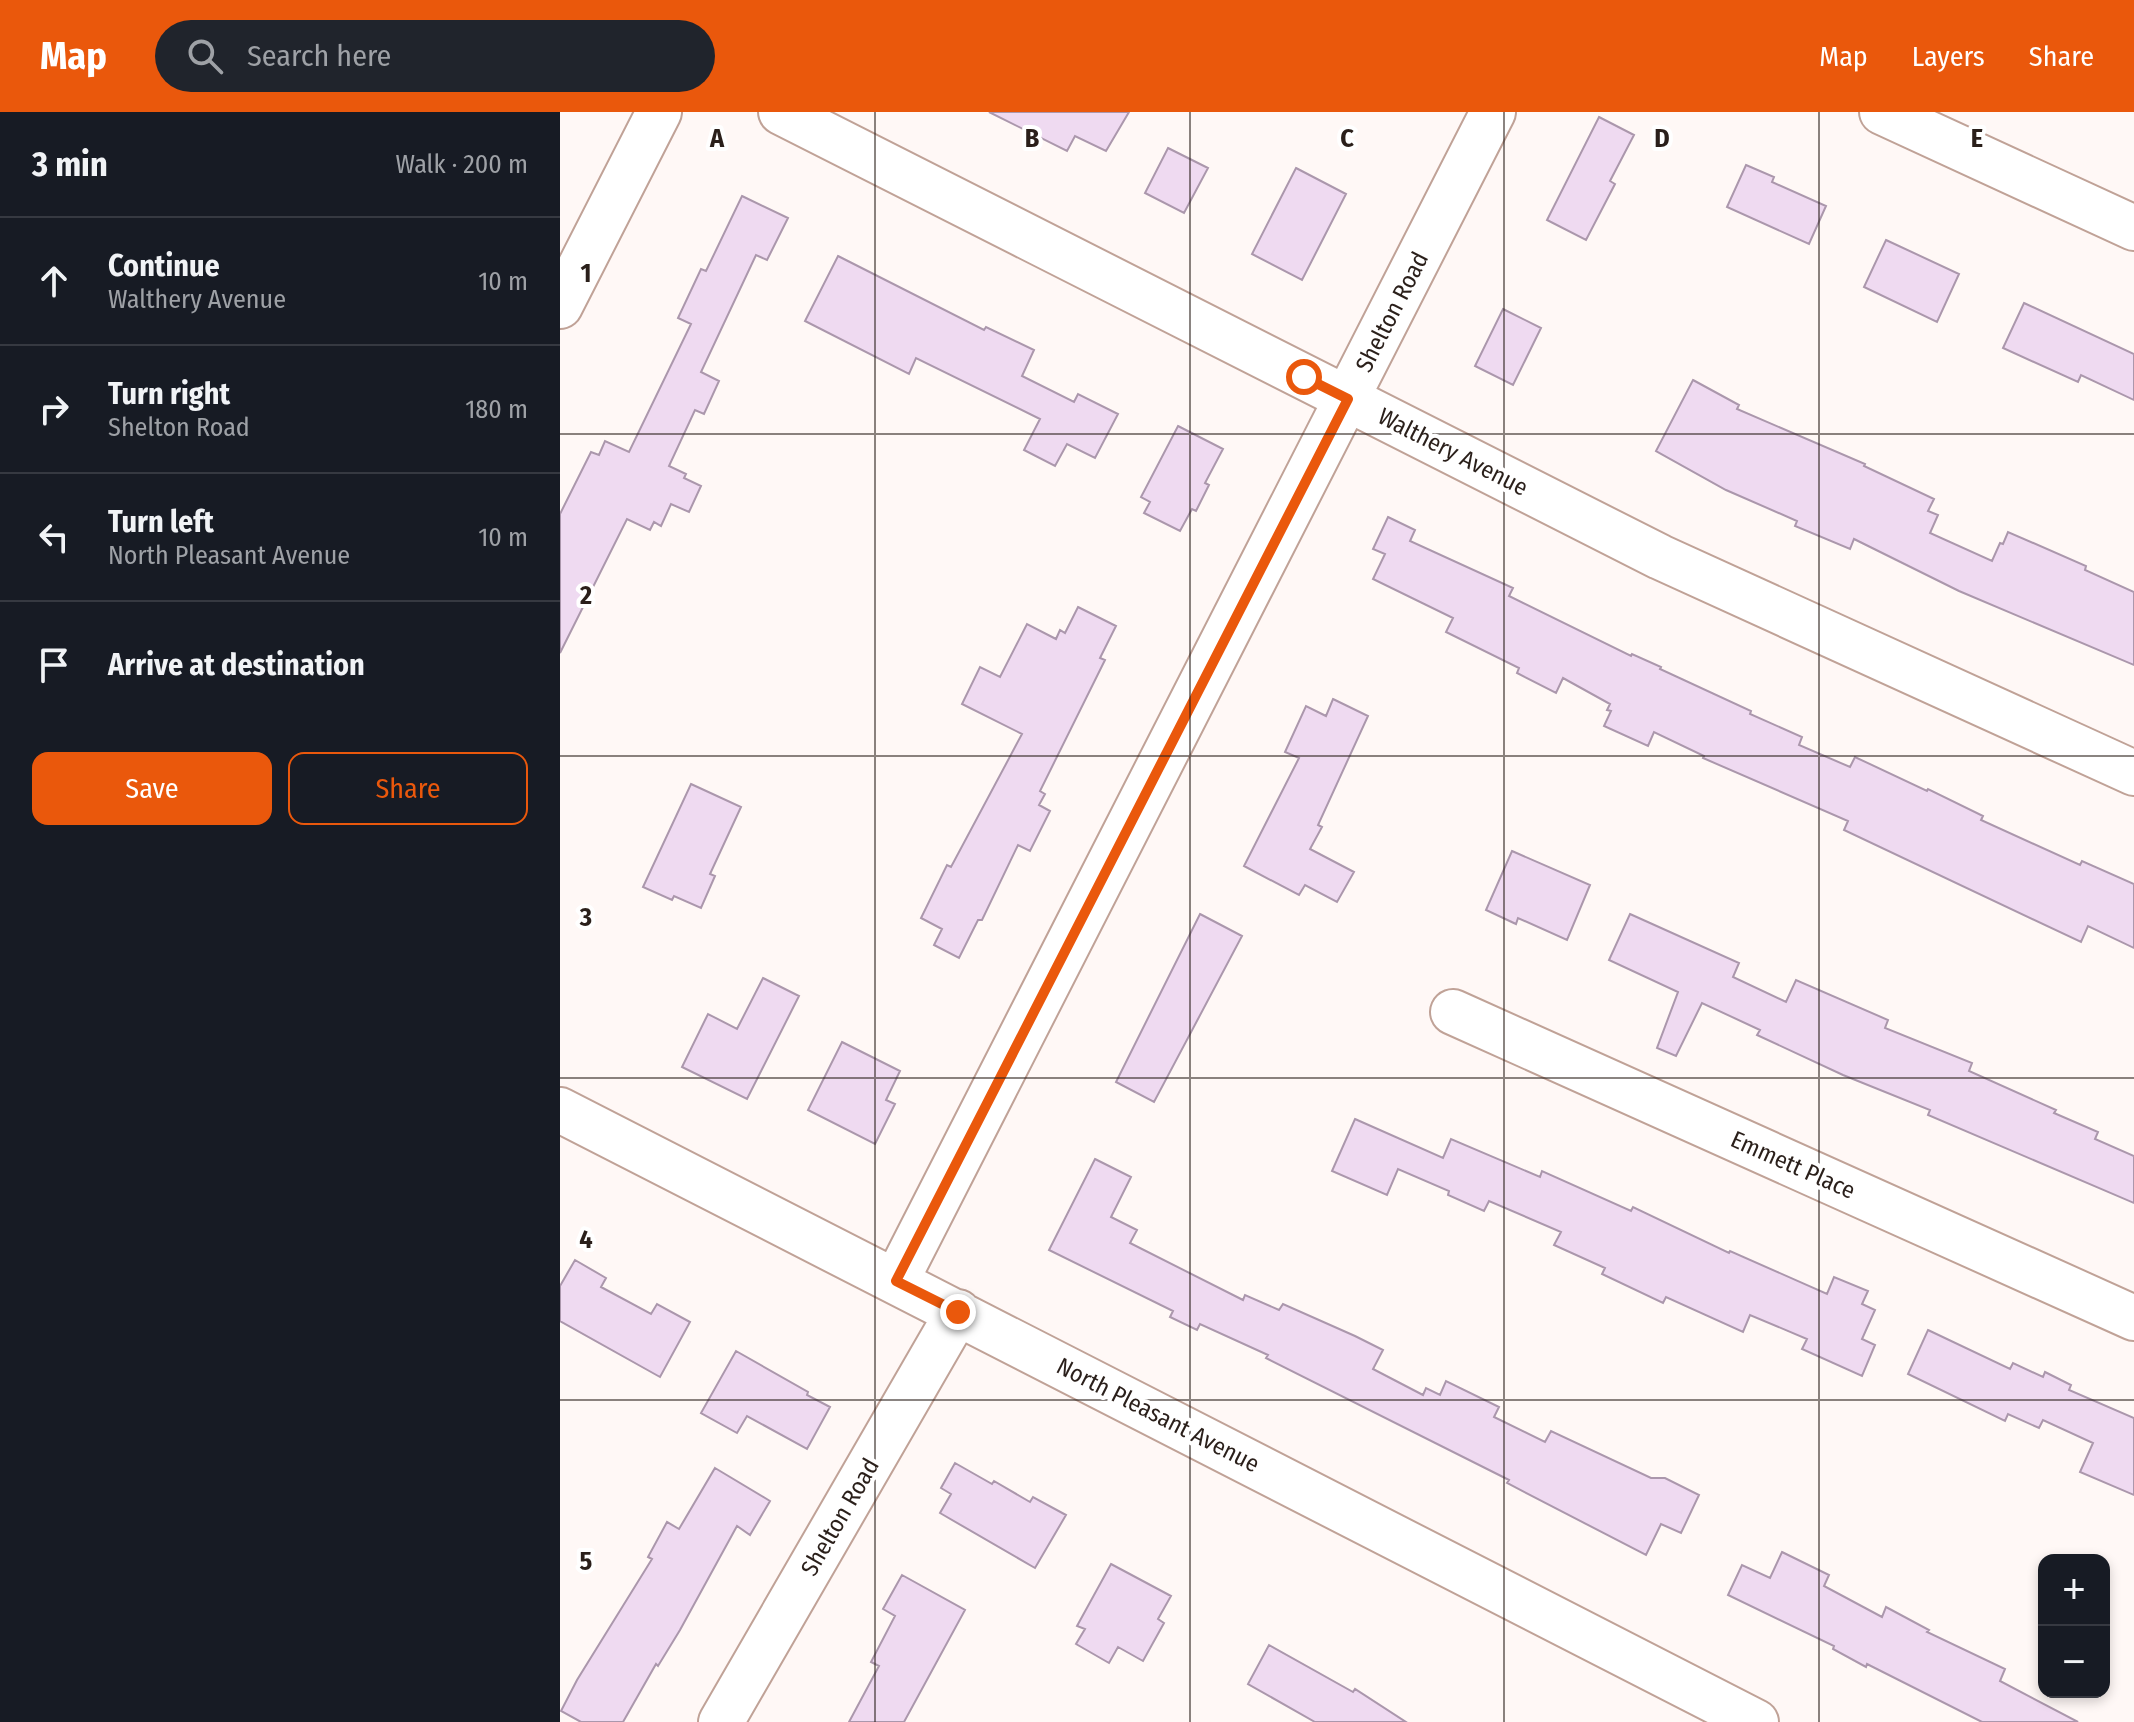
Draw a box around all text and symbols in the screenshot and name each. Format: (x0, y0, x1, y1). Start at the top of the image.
search box (155, 20, 715, 92)
text: Map (40, 33, 107, 79)
icon: search (183, 34, 227, 78)
text: Search here (247, 38, 391, 74)
text: Map (1819, 40, 1868, 73)
text: Layers (1912, 40, 1985, 73)
text: Share (2029, 40, 2094, 73)
text: A (709, 123, 725, 154)
text: B (1025, 123, 1040, 154)
text: C (1340, 123, 1354, 154)
text: D (1654, 123, 1670, 154)
text: E (1971, 123, 1983, 154)
text: 3 min (32, 144, 108, 185)
text: Walk · 200 m (395, 149, 528, 180)
street label: Shelton Road (1350, 247, 1434, 377)
text: Continue (108, 248, 220, 284)
text: 1 (581, 258, 592, 289)
icon: ahead (32, 259, 76, 303)
text: 10 m (478, 266, 528, 297)
text: Walthery Avenue (108, 284, 286, 315)
route start (1286, 359, 1322, 395)
text: Turn right (108, 376, 230, 412)
icon: right (32, 387, 76, 431)
text: 180 m (465, 394, 528, 425)
street label: Walthery Avenue (1373, 402, 1533, 502)
text: Shelton Road (108, 412, 250, 443)
text: Turn left (108, 504, 214, 540)
icon: left (32, 515, 76, 559)
text: 10 m (478, 522, 528, 553)
text: North Pleasant Avenue (108, 540, 350, 571)
text: 2 (579, 580, 592, 611)
icon: arrive (32, 643, 76, 687)
text: Arrive at destination (108, 647, 365, 683)
button: Save (32, 752, 272, 825)
button: Share (288, 752, 528, 825)
text: 3 (579, 902, 592, 933)
street label: Emmett Place (1727, 1125, 1859, 1205)
text: 4 (579, 1224, 593, 1255)
route end (940, 1294, 976, 1330)
street label: North Pleasant Avenue (1052, 1352, 1264, 1478)
street label: Shelton Road (795, 1453, 885, 1581)
text: 5 (580, 1546, 593, 1577)
map controls (2038, 1554, 2110, 1698)
button: + (2038, 1554, 2110, 1626)
button: − (2038, 1626, 2110, 1698)

